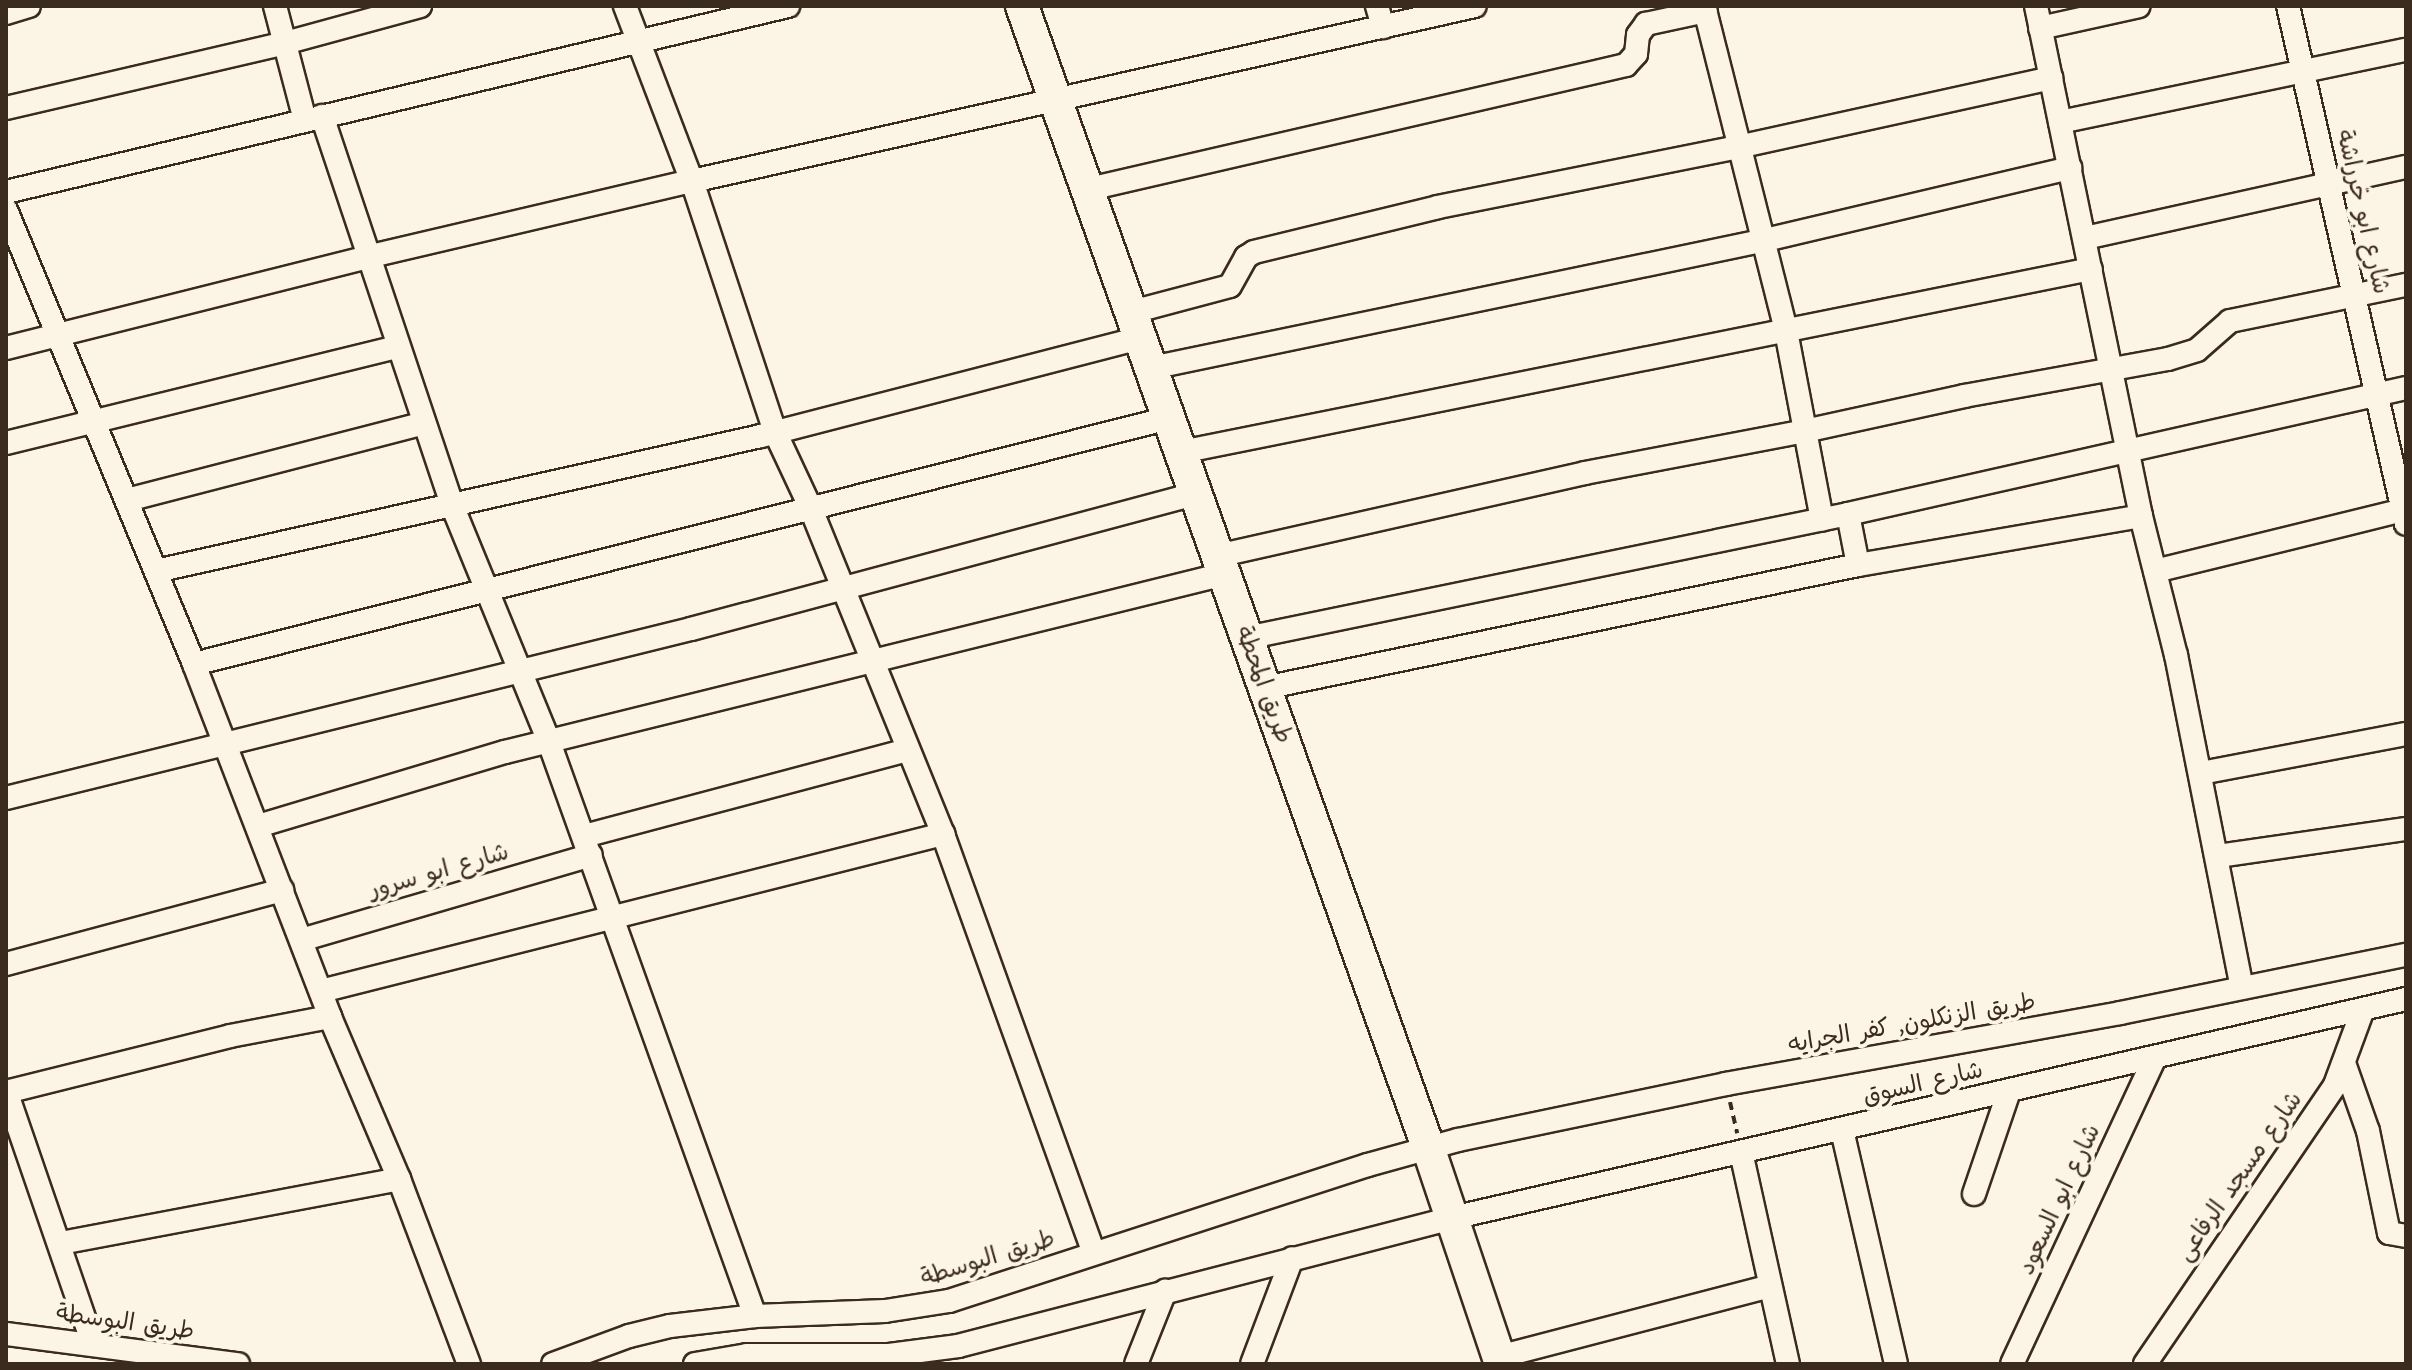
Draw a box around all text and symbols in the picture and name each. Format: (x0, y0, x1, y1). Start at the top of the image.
street label: شارع ابو خرراشة (2329, 127, 2395, 297)
street label: طريق المحطة (1228, 622, 1298, 748)
street label: شارع ابو سرور (366, 838, 512, 906)
street label: طريق الزنكلون, كفر الجرايه (1786, 988, 2038, 1060)
street label: شارع السوق (1860, 1056, 1986, 1112)
street label: شارع مسجد الرفاعى (2171, 1087, 2309, 1267)
street label: شارع ابو السعود (2013, 1120, 2107, 1280)
street label: طريق البوسطة (917, 1225, 1059, 1293)
street label: طريق البوسطة (54, 1299, 196, 1347)

